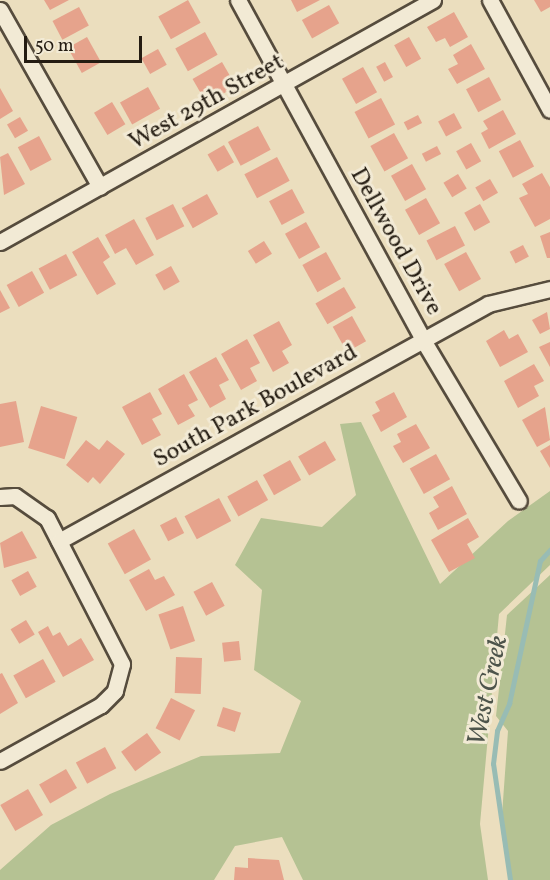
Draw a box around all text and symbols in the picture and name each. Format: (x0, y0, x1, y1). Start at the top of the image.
scale bar (27, 24, 146, 62)
text: 50 m (35, 34, 74, 59)
street label: West 29th Street (125, 49, 289, 157)
street label: Dellwood Drive (343, 163, 447, 321)
street label: South Park Boulevard (149, 339, 363, 475)
water label: West Creek (462, 633, 516, 749)

